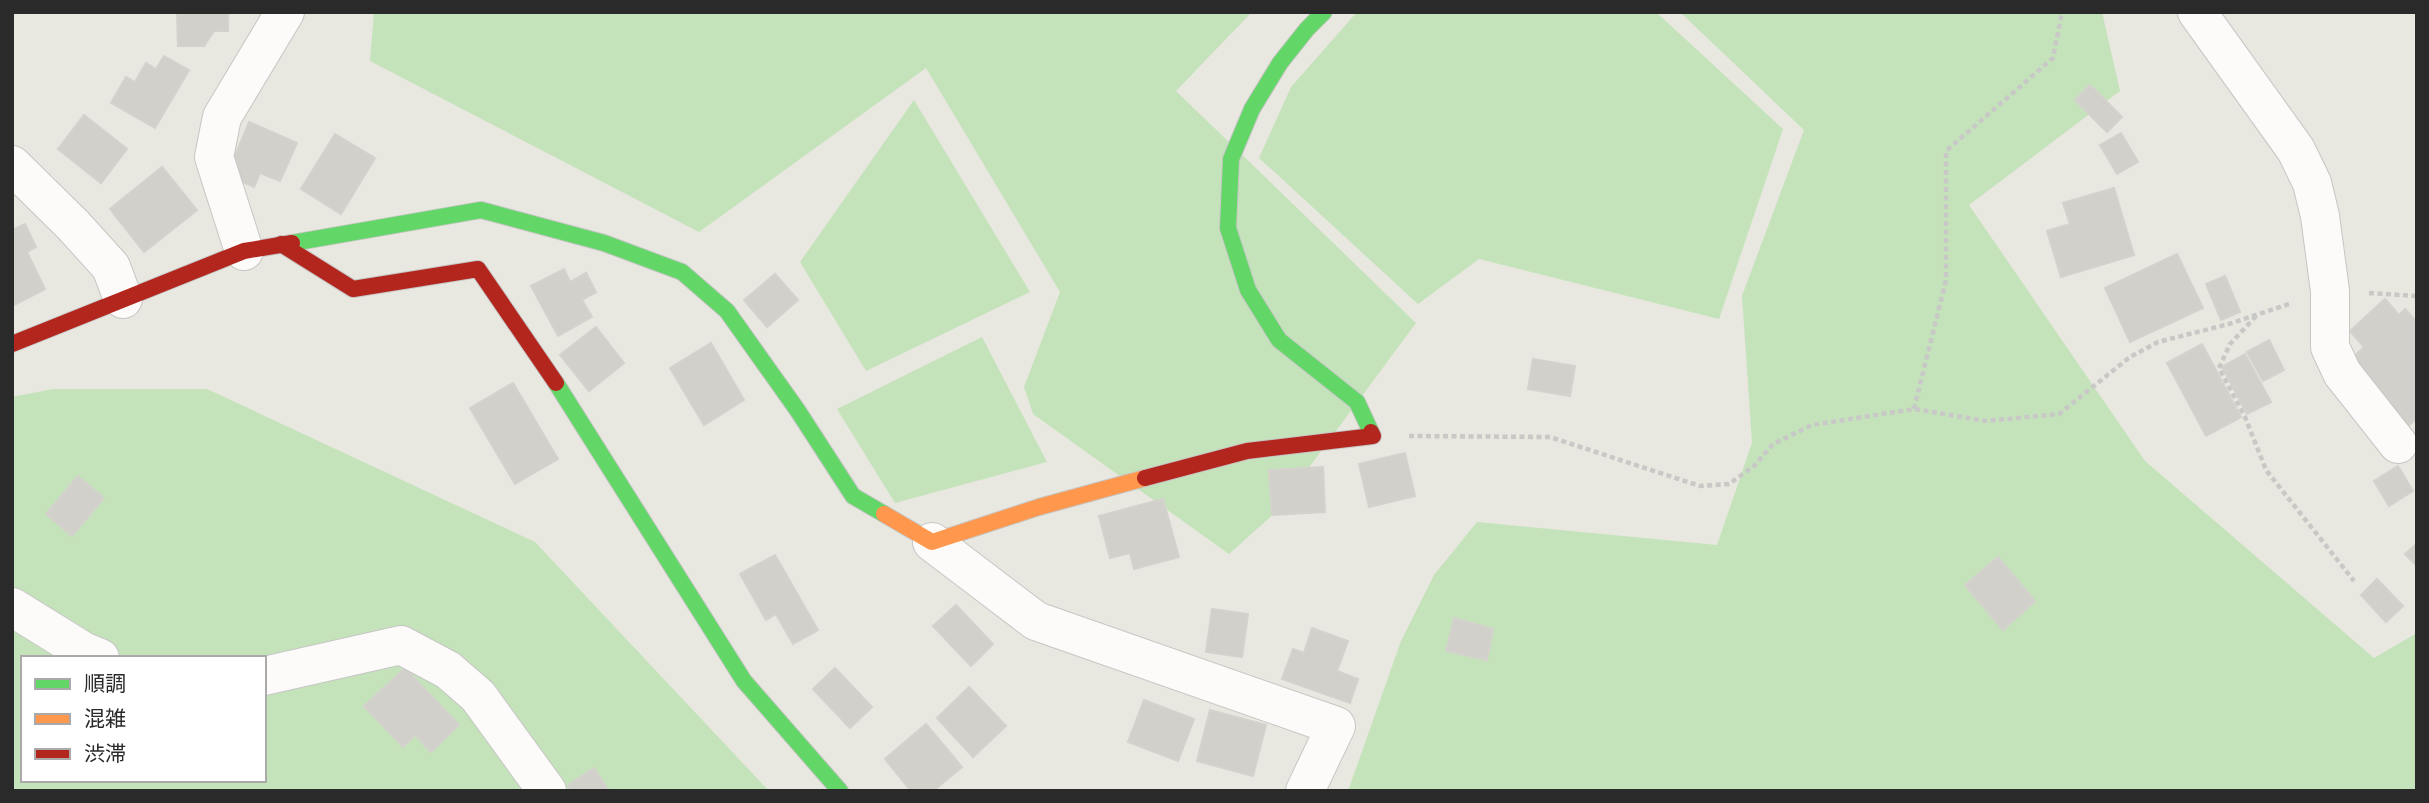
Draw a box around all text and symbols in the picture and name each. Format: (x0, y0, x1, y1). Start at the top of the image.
legend (21, 656, 266, 782)
text: 順調 (84, 672, 126, 695)
text: 混雑 (84, 707, 126, 730)
text: 渋滞 (84, 742, 126, 765)

